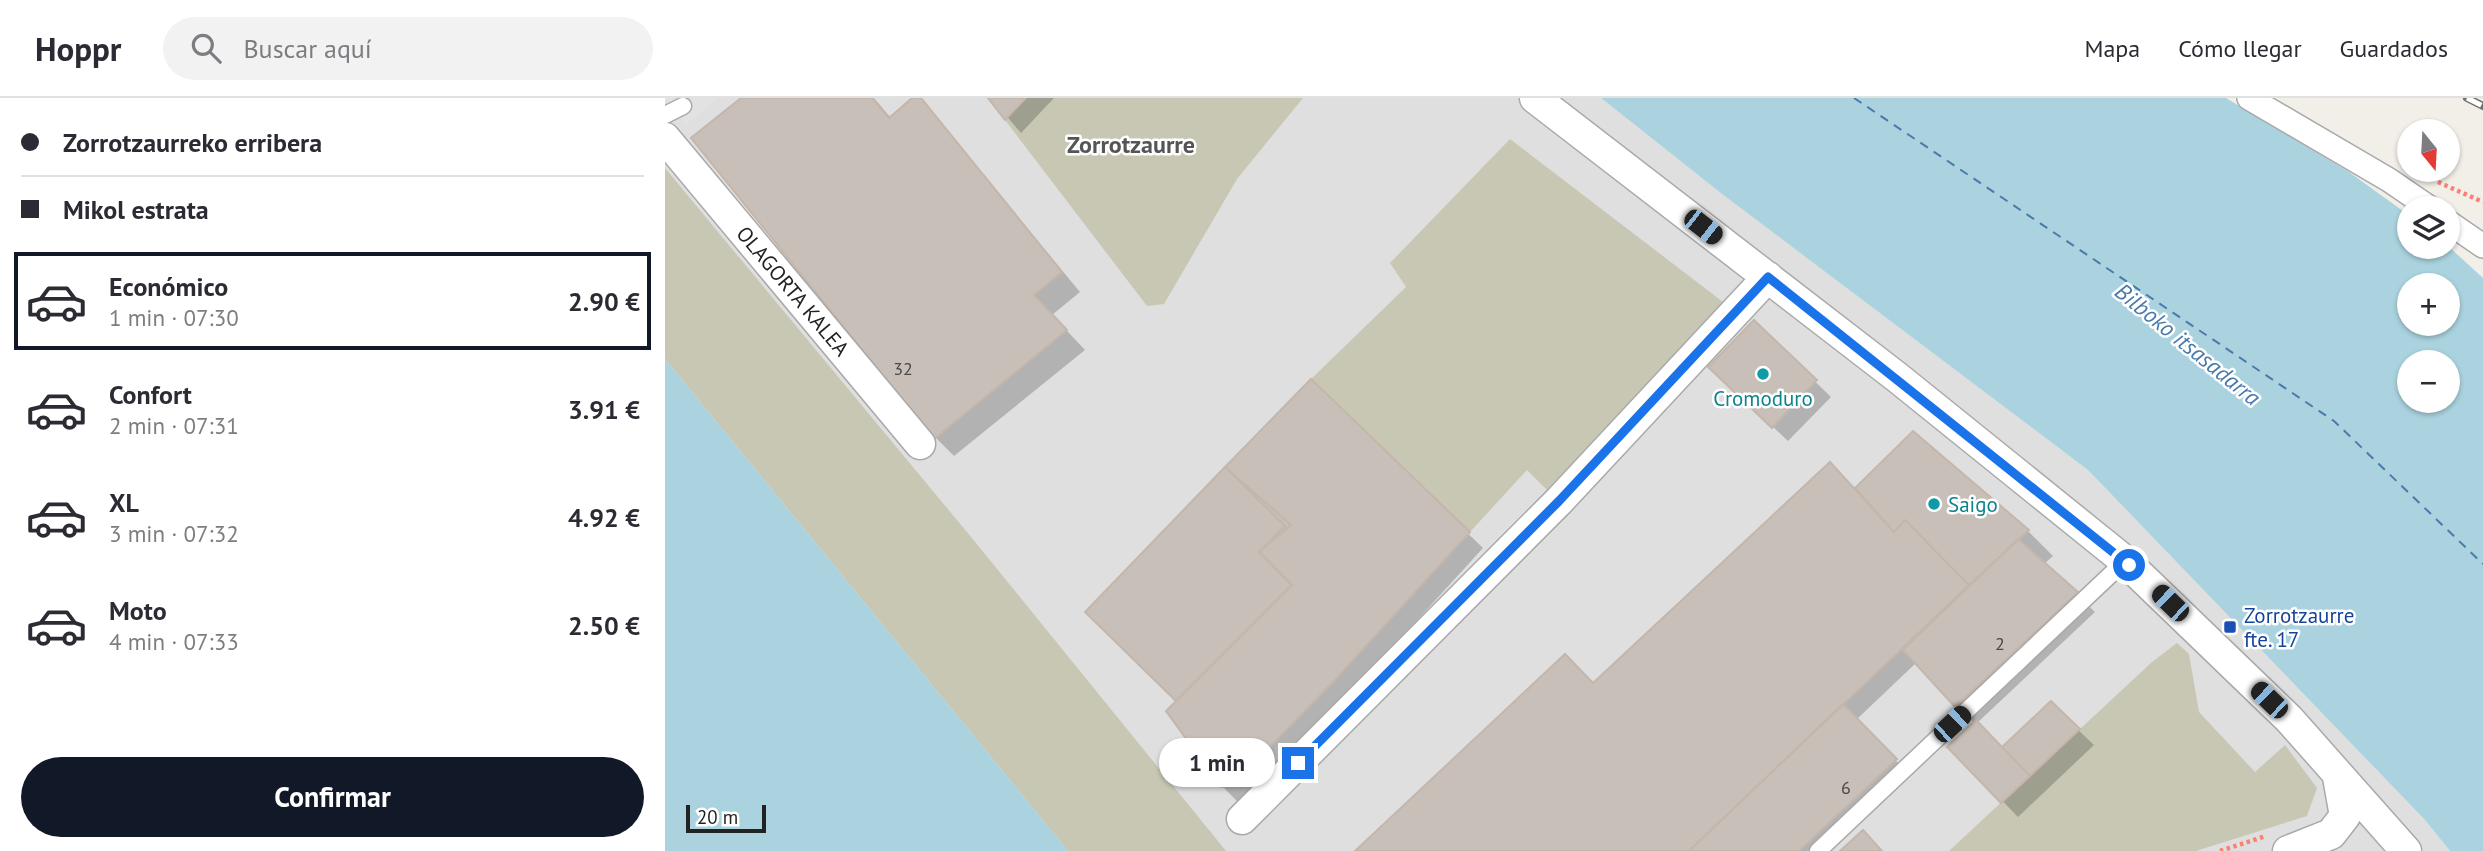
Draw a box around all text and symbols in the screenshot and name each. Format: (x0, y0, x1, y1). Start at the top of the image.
search box (163, 17, 653, 80)
text: Hoppr (35, 27, 121, 70)
icon: search (187, 29, 225, 67)
text: Buscar aquí (243, 32, 372, 65)
text: Mapa (2084, 33, 2140, 64)
text: Cómo llegar (2178, 33, 2302, 64)
text: Guardados (2340, 33, 2448, 64)
north arrow (2397, 119, 2461, 182)
map controls (2397, 119, 2460, 413)
text: Zorrotzaurreko erribera (63, 126, 322, 159)
district label: Zorrotzaurre (1067, 129, 1195, 160)
text: Mikol estrata (63, 193, 209, 226)
button: layers (2397, 196, 2460, 259)
car (1680, 206, 1727, 248)
street label: OLAGORTA KALEA (731, 220, 856, 362)
icon: car (25, 270, 88, 333)
text: Económico (109, 270, 228, 303)
button: + (2397, 273, 2460, 336)
water label: Bilboko itsasadarra (2109, 276, 2267, 412)
text: 2.90 € (568, 285, 640, 318)
text: 1 min · 07:30 (109, 303, 239, 332)
button: − (2397, 350, 2460, 413)
house number: 32 (893, 357, 913, 380)
marker: Cromoduro (1755, 366, 1771, 382)
icon: car (25, 378, 88, 441)
text: Confort (109, 378, 192, 411)
place label: Cromoduro (1713, 385, 1813, 412)
text: 3.91 € (568, 393, 640, 426)
text: 2 min · 07:31 (109, 411, 239, 440)
icon: car (25, 486, 88, 549)
text: XL (109, 486, 139, 519)
place label: Saigo (1948, 491, 1998, 518)
marker: Saigo (1926, 496, 1942, 512)
text: 4.92 € (568, 501, 640, 534)
text: 3 min · 07:32 (109, 519, 239, 548)
route start (2113, 549, 2145, 581)
car (2148, 581, 2193, 625)
icon: car (25, 594, 88, 657)
text: Moto (109, 594, 167, 627)
place label: Zorrotzaurre fte. 17 (2244, 602, 2354, 653)
text: 2.50 € (568, 609, 640, 642)
marker: Zorrotzaurre fte. 17 (2222, 619, 2238, 635)
text: 4 min · 07:33 (109, 627, 239, 656)
house number: 2 (1995, 632, 2005, 655)
car (2247, 678, 2292, 722)
car (1930, 702, 1975, 746)
callout: 1 min (1158, 738, 1273, 788)
route end (1282, 747, 1314, 779)
text: 1 min (1189, 748, 1245, 777)
button: Confirmar (21, 757, 644, 837)
house number: 6 (1841, 776, 1851, 799)
scale bar (686, 802, 767, 834)
text: 20 m (697, 805, 738, 829)

